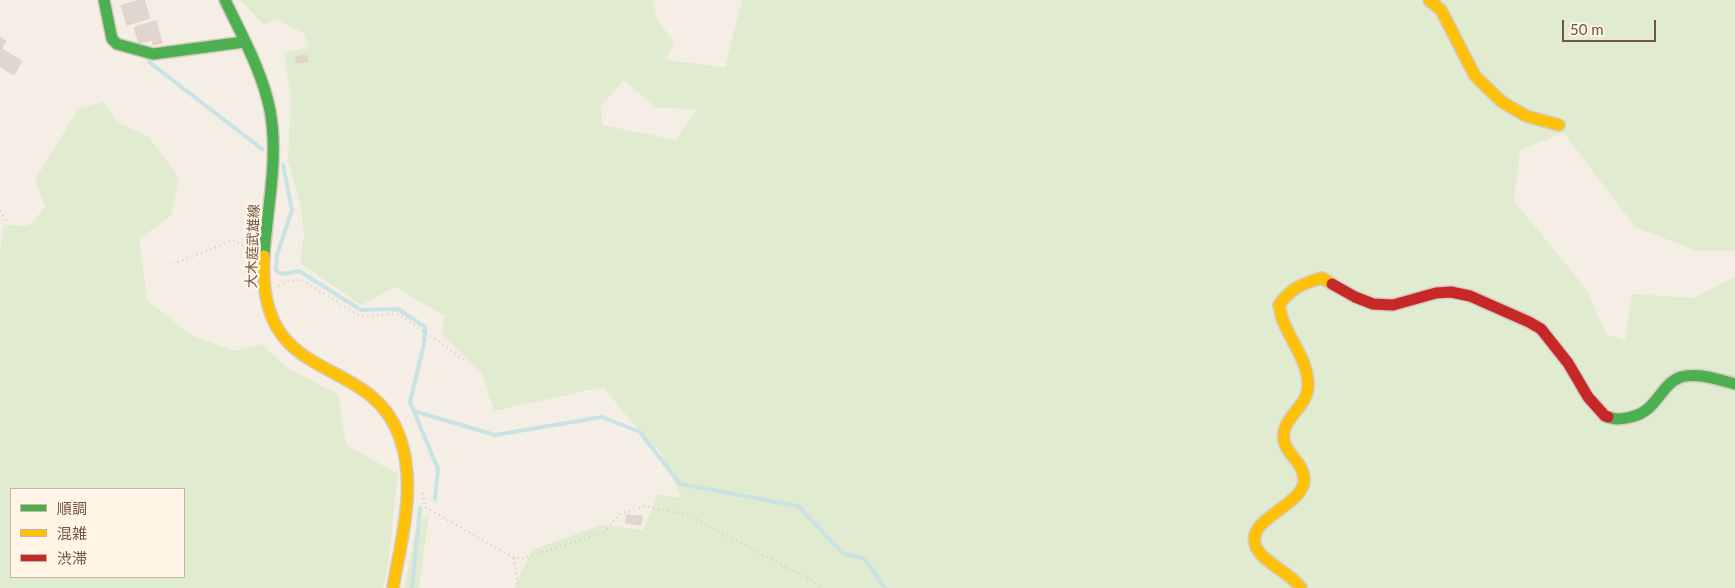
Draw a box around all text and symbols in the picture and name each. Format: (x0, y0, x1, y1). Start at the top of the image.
scale bar (1565, 10, 1659, 42)
text: 50 m (1570, 20, 1604, 38)
street label: 大木庭武雄線 (243, 204, 263, 288)
legend (10, 488, 185, 578)
text: 順調 (57, 499, 87, 517)
text: 混雑 (57, 524, 87, 542)
text: 渋滞 (57, 549, 87, 567)

